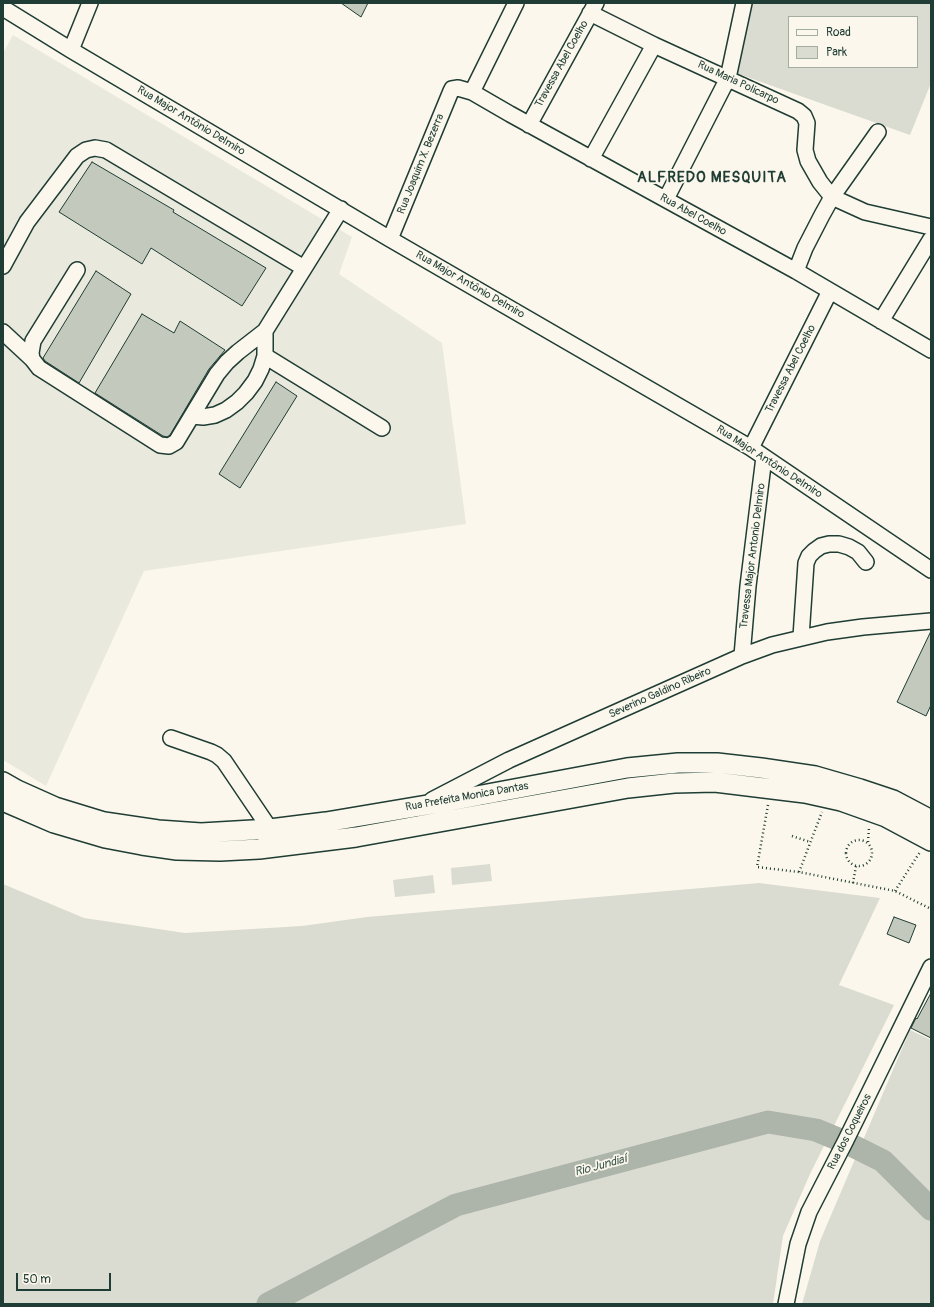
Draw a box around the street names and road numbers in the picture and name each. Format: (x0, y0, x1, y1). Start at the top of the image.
street label: Travessa Abel Coelho (533, 18, 591, 110)
street label: Rua Maria Policarpo (695, 58, 781, 108)
street label: Rua Major Antônio Delmiro (135, 84, 247, 158)
street label: Rua Joaquim X. Bezerra (395, 112, 447, 216)
street label: Rua Abel Coelho (657, 191, 729, 239)
street label: Rua Major Antônio Delmiro (413, 248, 527, 322)
street label: Travessa Abel Coelho (763, 323, 819, 415)
street label: Rua Major Antônio Delmiro (714, 423, 824, 501)
street label: Travessa Major Antonio Delmiro (738, 482, 768, 630)
street label: Severino Galdino Ribeiro (607, 665, 713, 721)
street label: Rua Prefeita Monica Dantas (404, 780, 530, 814)
street label: Rua dos Coqueiros (825, 1092, 875, 1172)

